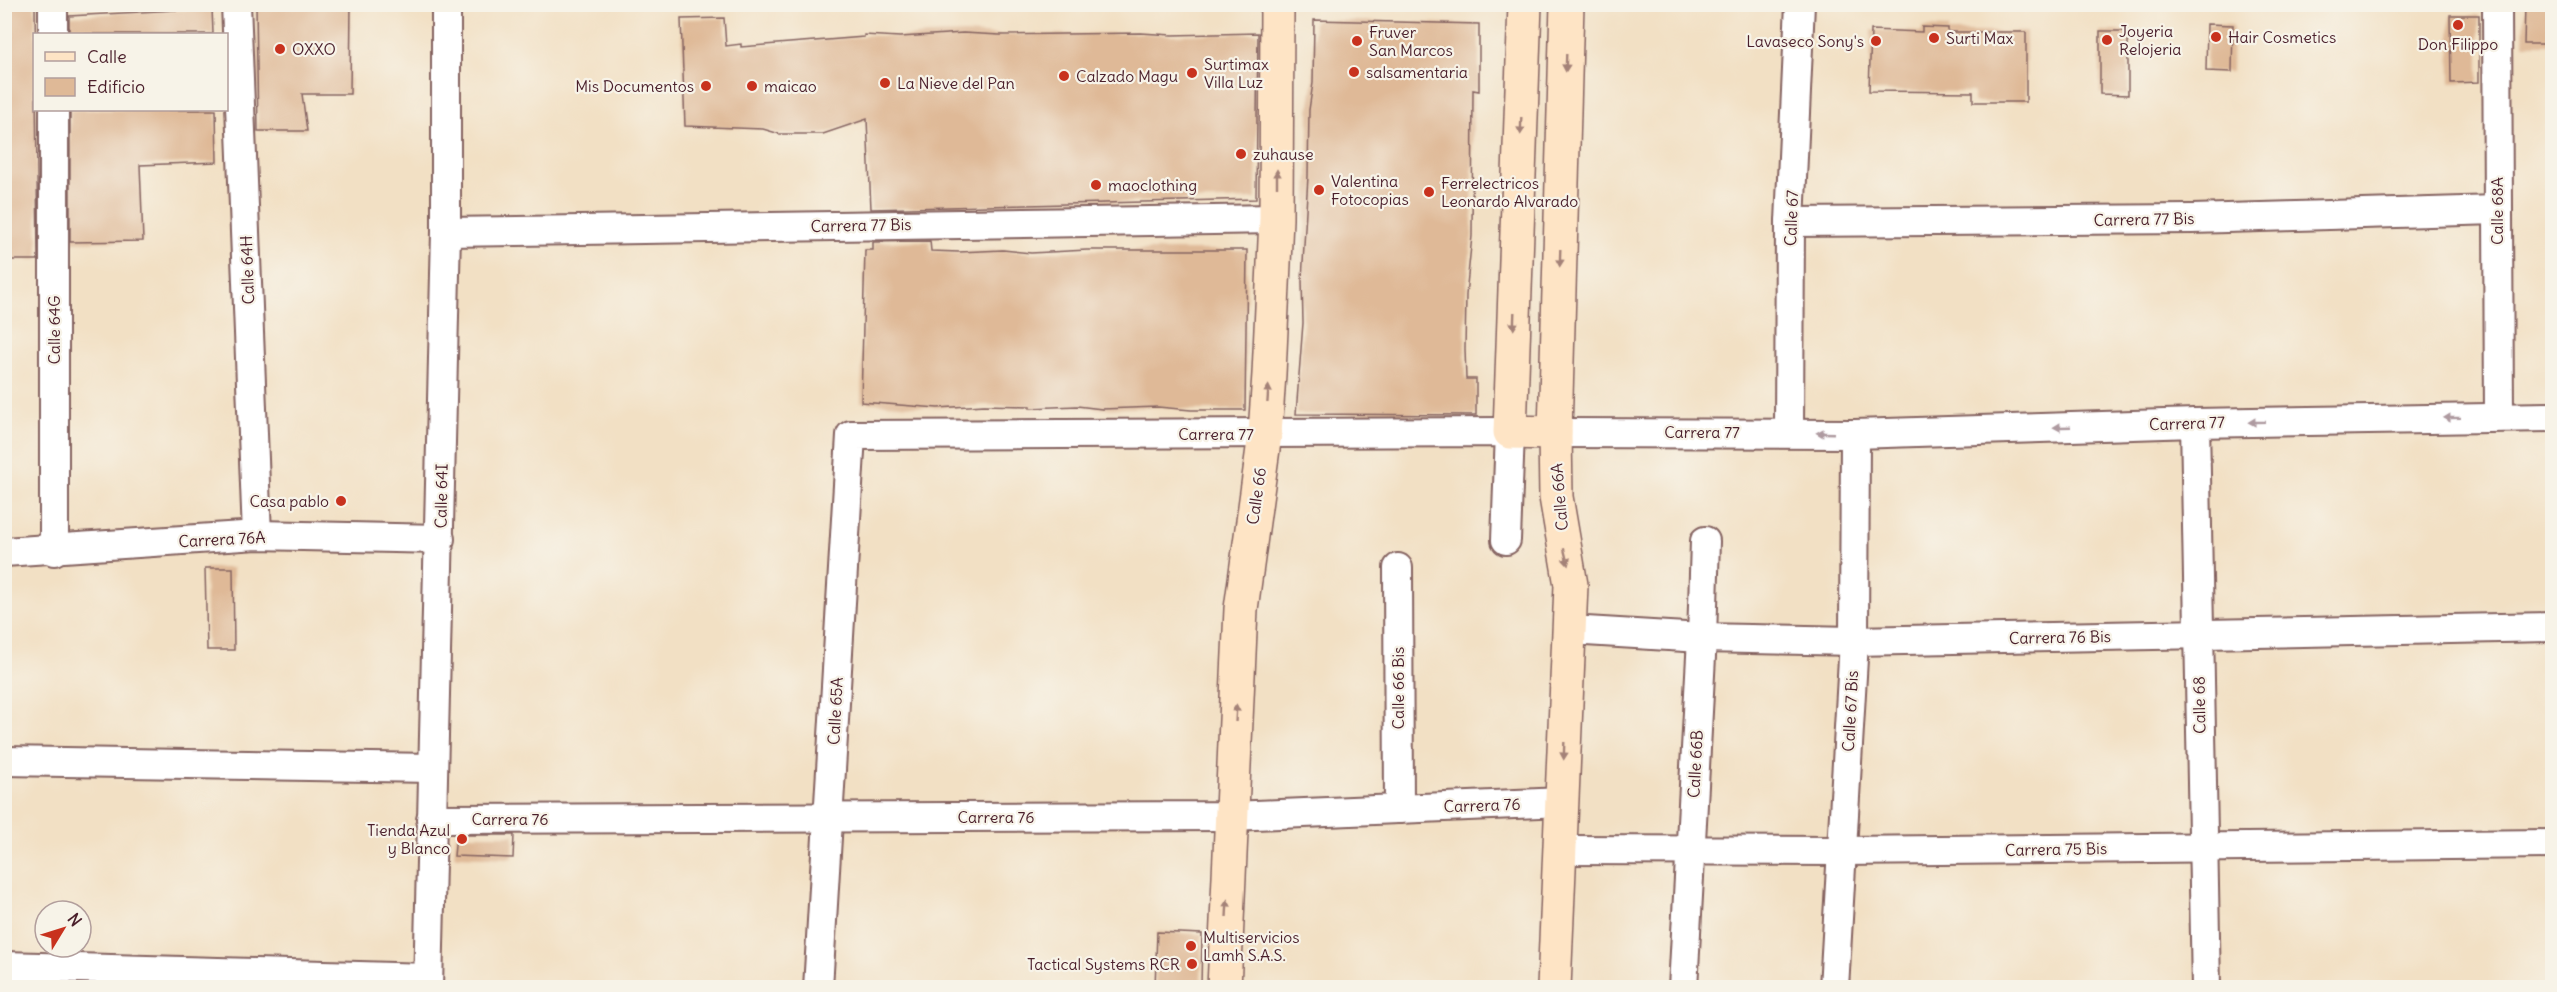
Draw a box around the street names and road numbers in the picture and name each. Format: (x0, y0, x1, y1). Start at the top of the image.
street label: Calle 68A (2487, 177, 2507, 245)
street label: Calle 67 (1780, 189, 1802, 246)
street label: Carrera 77 Bis (2093, 208, 2195, 230)
street label: Carrera 77 Bis (810, 214, 912, 236)
street label: Calle 64H (236, 235, 258, 305)
street label: Calle 64G (44, 295, 64, 365)
street label: Carrera 77 (2149, 412, 2225, 434)
street label: Carrera 77 (1664, 422, 1740, 442)
street label: Carrera 77 (1178, 424, 1254, 444)
street label: Calle 66A (1546, 462, 1572, 532)
street label: Calle 64I (430, 464, 452, 528)
street label: Calle 66 (1242, 466, 1270, 526)
street label: Carrera 76A (178, 527, 266, 551)
street label: Carrera 76 Bis (2009, 626, 2111, 648)
street label: Calle 66 Bis (1388, 647, 1408, 729)
street label: Calle 67 Bis (1838, 670, 1862, 752)
street label: Calle 68 (2188, 676, 2210, 734)
street label: Calle 65A (823, 677, 847, 745)
street label: Calle 66B (1683, 729, 1707, 799)
street label: Carrera 76 (1443, 794, 1521, 816)
street label: Carrera 76 (958, 807, 1034, 827)
street label: Carrera 76 (472, 809, 548, 829)
street label: Carrera 75 Bis (2005, 838, 2107, 860)

